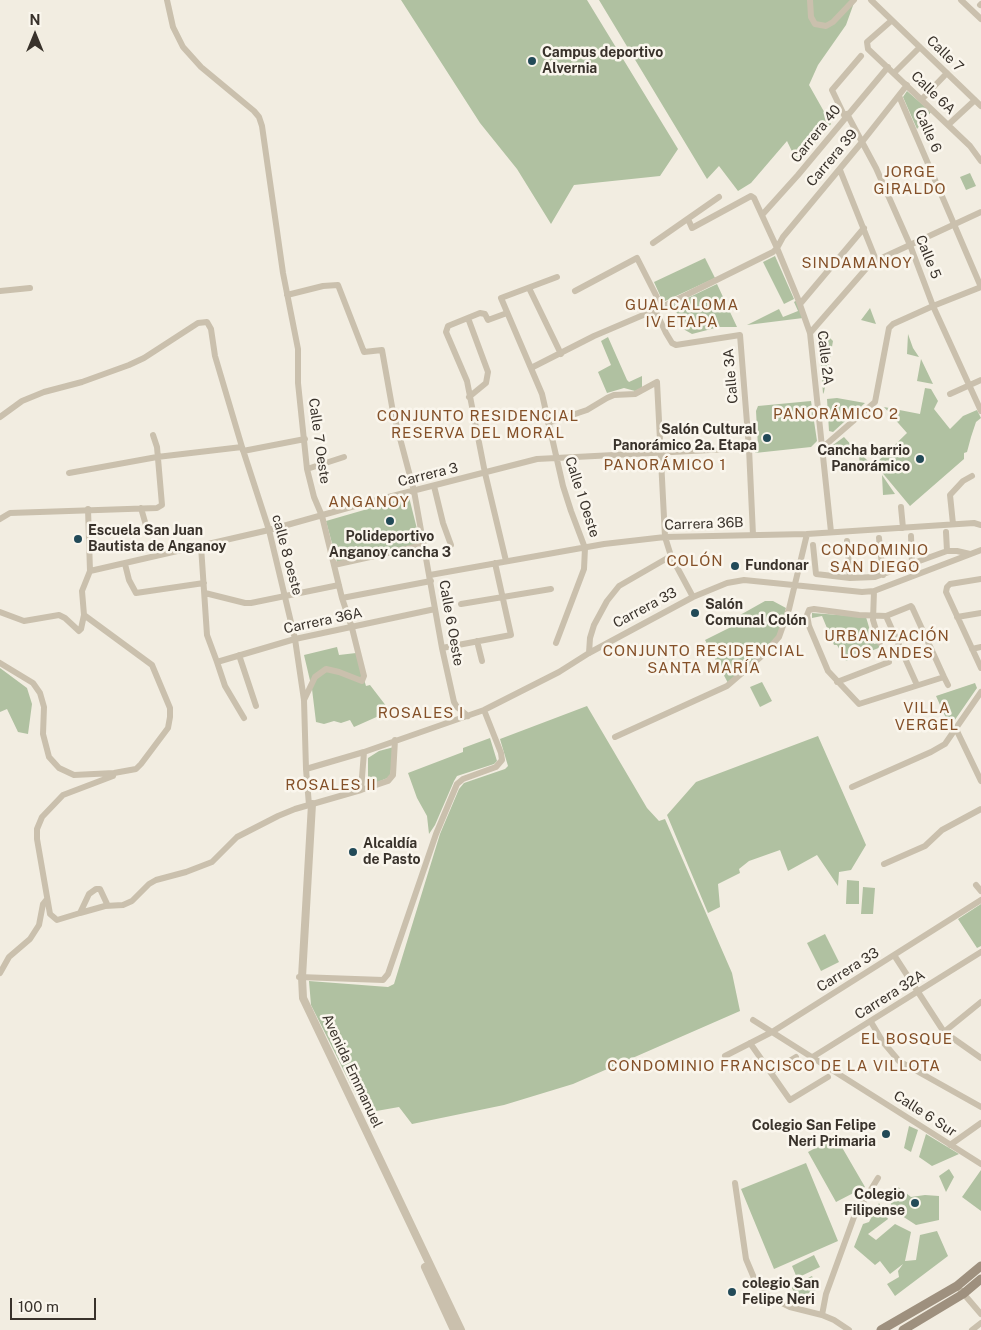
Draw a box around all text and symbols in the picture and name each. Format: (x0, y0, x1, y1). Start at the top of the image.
north arrow (10, 10, 60, 60)
text: N (30, 12, 40, 28)
street label: Calle 7 (923, 32, 967, 76)
place label: Campus deportivo Alvernia (542, 45, 663, 78)
marker: Campus deportivo Alvernia (526, 55, 538, 67)
street label: Calle 6A (907, 68, 959, 118)
street label: Carrera 40 (788, 102, 844, 166)
street label: Calle 6 (911, 107, 945, 155)
street label: Carrera 39 (803, 126, 861, 190)
district label: JORGE GIRALDO (873, 163, 947, 198)
street label: Calle 5 (912, 233, 944, 281)
district label: SINDAMANOY (800, 254, 914, 272)
district label: GUALCALOMA IV ETAPA (624, 296, 740, 331)
street label: Calle 2A (813, 330, 837, 386)
street label: Calle 3A (720, 348, 742, 404)
street label: Calle 7 Oeste (305, 397, 333, 485)
district label: PANORÁMICO 2 (772, 405, 900, 423)
district label: CONJUNTO RESIDENCIAL RESERVA DEL MORAL (374, 407, 582, 442)
place label: Salón Cultural Panorámico 2a. Etapa (613, 422, 757, 454)
marker: Salón Cultural Panorámico 2a. Etapa (761, 432, 773, 444)
place label: Cancha barrio Panorámico (817, 443, 910, 476)
marker: Cancha barrio Panorámico (914, 453, 926, 465)
street label: Calle 1 Oeste (561, 455, 603, 539)
district label: PANORÁMICO 1 (602, 456, 728, 474)
street label: Carrera 3 (396, 459, 460, 491)
district label: ANGANOY (327, 493, 411, 511)
street label: calle 8 oeste (268, 513, 306, 597)
street label: Carrera 36B (664, 514, 744, 534)
marker: Polideportivo Anganoy cancha 3 (384, 515, 396, 527)
place label: Escuela San Juan Bautista de Anganoy (88, 523, 226, 556)
place label: Polideportivo Anganoy cancha 3 (329, 529, 451, 562)
marker: Escuela San Juan Bautista de Anganoy (72, 533, 84, 545)
district label: CONDOMINIO SAN DIEGO (820, 541, 930, 576)
district label: COLÓN (666, 552, 724, 570)
place label: Fundonar (745, 558, 809, 574)
marker: Fundonar (729, 560, 741, 572)
street label: Calle 6 Oeste (435, 579, 467, 667)
street label: Carrera 33 (610, 584, 680, 632)
place label: Salón Comunal Colón (705, 597, 807, 630)
street label: Carrera 36A (282, 604, 364, 638)
marker: Salón Comunal Colón (689, 607, 701, 619)
district label: URBANIZACIÓN LOS ANDES (823, 627, 951, 662)
district label: CONJUNTO RESIDENCIAL SANTA MARÍA (600, 642, 808, 677)
district label: VILLA VERGEL (894, 699, 960, 734)
district label: ROSALES I (377, 704, 465, 722)
district label: ROSALES II (284, 776, 378, 794)
place label: Alcaldía de Pasto (363, 836, 421, 869)
marker: Alcaldía de Pasto (347, 846, 359, 858)
street label: Carrera 33 (814, 944, 882, 996)
street label: Carrera 32A (852, 967, 928, 1023)
street label: Avenida Emmanuel (318, 1011, 386, 1131)
district label: EL BOSQUE (860, 1030, 954, 1048)
district label: CONDOMINIO FRANCISCO DE LA VILLOTA (603, 1057, 945, 1075)
street label: Calle 6 Sur (890, 1087, 960, 1141)
place label: Colegio San Felipe Neri Primaria (752, 1118, 876, 1150)
marker: Colegio San Felipe Neri Primaria (880, 1128, 892, 1140)
place label: Colegio Filipense (844, 1187, 905, 1220)
marker: Colegio Filipense (909, 1197, 921, 1209)
place label: colegio San Felipe Neri (742, 1276, 819, 1308)
marker: colegio San Felipe Neri (726, 1286, 738, 1298)
scale bar (12, 1288, 99, 1320)
text: 100 m (18, 1298, 59, 1315)

